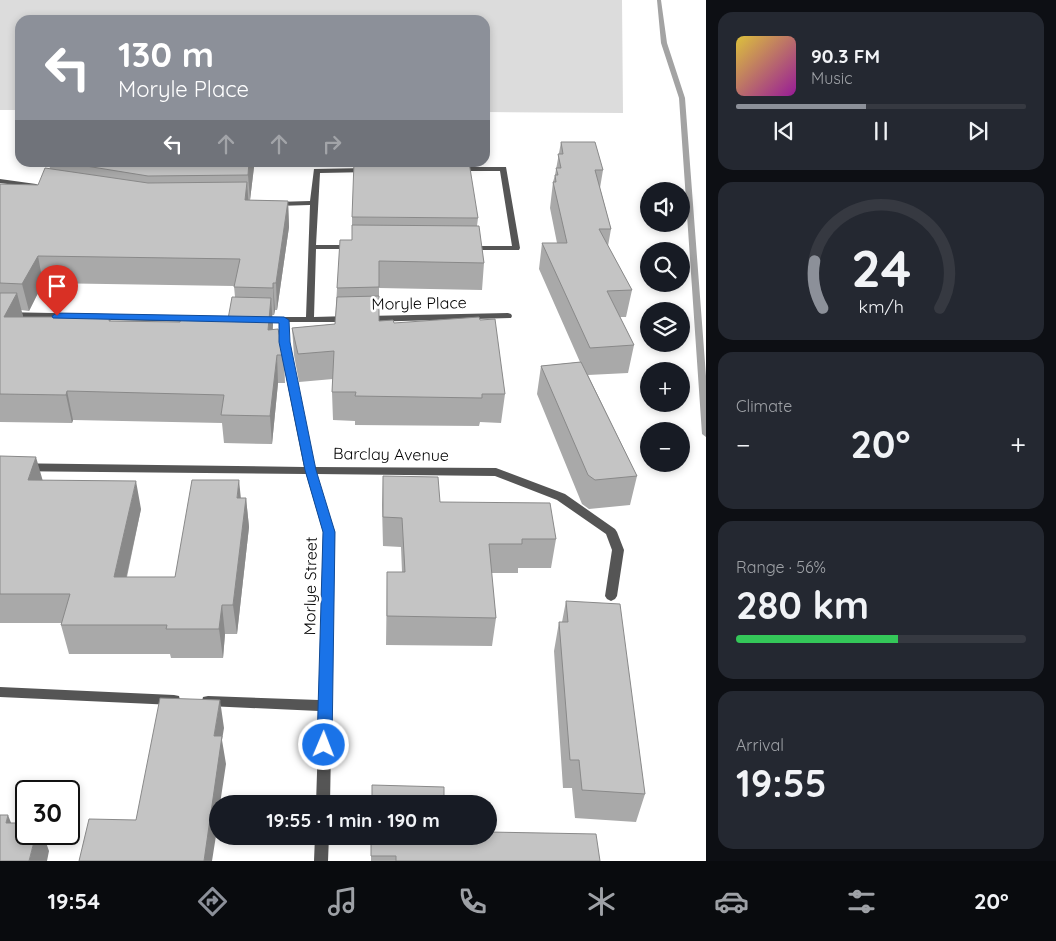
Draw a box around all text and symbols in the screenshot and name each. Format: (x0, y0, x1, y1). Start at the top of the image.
text: 130 m (118, 32, 214, 76)
icon: left (35, 35, 100, 100)
text: 90.3 FM (811, 44, 880, 68)
text: Music (811, 68, 853, 88)
text: Moryle Place (118, 75, 249, 103)
icon: previous (770, 117, 798, 145)
icon: pause (867, 117, 895, 145)
icon: next (964, 117, 992, 145)
icon: left (159, 130, 187, 158)
icon: ahead (212, 130, 240, 158)
icon: ahead (265, 130, 293, 158)
icon: right (318, 130, 346, 158)
map controls (640, 182, 690, 472)
button: sound (640, 182, 690, 232)
text: 24 (851, 235, 911, 300)
button: search (640, 242, 690, 292)
pin (36, 265, 78, 316)
icon: arrive (43, 272, 71, 300)
street label: Moryle Place (371, 292, 467, 314)
text: km/h (858, 295, 904, 317)
button: layers (640, 302, 690, 352)
button: + (640, 362, 690, 412)
text: Climate (736, 396, 792, 416)
text: 20° (850, 420, 910, 468)
button: − (640, 422, 690, 472)
text: − (736, 427, 751, 462)
text: + (1010, 427, 1026, 462)
street label: Barclay Avenue (333, 443, 449, 465)
street label: Morlye Street (299, 537, 321, 635)
text: Range · 56% (736, 557, 826, 577)
text: 280 km (736, 581, 869, 629)
position arrow (297, 718, 349, 770)
text: Arrival (736, 735, 784, 755)
text: 19:55 (736, 759, 827, 807)
speed limit sign: 30 (15, 780, 80, 845)
text: 19:55 · 1 min · 190 m (266, 808, 440, 832)
icon: directions (195, 884, 230, 919)
icon: music (325, 884, 360, 919)
icon: phone (455, 884, 490, 919)
icon: climate (584, 884, 619, 919)
icon: car (714, 884, 749, 919)
icon: filters (844, 884, 879, 919)
text: 19:54 (47, 887, 100, 915)
text: 20° (974, 887, 1009, 915)

